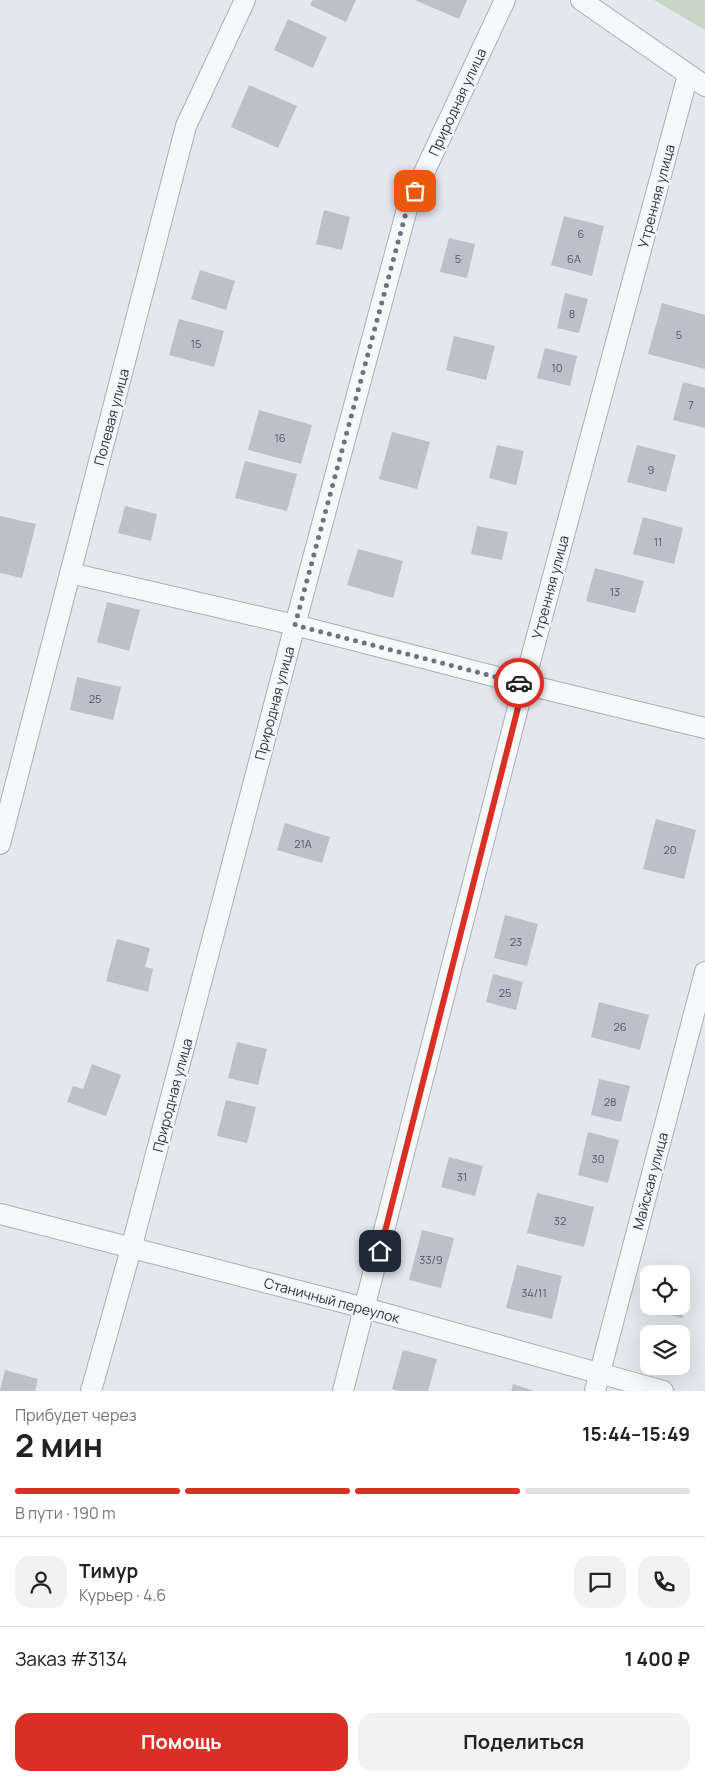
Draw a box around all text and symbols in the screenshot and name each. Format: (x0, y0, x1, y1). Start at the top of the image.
street label: Природная улица (424, 45, 490, 159)
street label: Утренняя улица (633, 142, 679, 250)
pin (394, 170, 436, 212)
icon: bag (401, 177, 429, 205)
house number: 6 (578, 226, 585, 241)
house number: 5 (455, 251, 461, 266)
house number: 6А (567, 251, 581, 266)
house number: 8 (569, 306, 575, 321)
house number: 5 (676, 327, 682, 342)
house number: 15 (191, 336, 201, 351)
house number: 10 (551, 360, 563, 375)
street label: Полевая улица (89, 366, 133, 468)
house number: 7 (688, 397, 694, 412)
house number: 16 (274, 430, 286, 445)
house number: 9 (648, 462, 655, 477)
street label: Утренняя улица (527, 533, 573, 641)
house number: 11 (654, 534, 662, 549)
house number: 13 (610, 584, 620, 599)
street label: Природная улица (250, 644, 298, 762)
courier (494, 658, 544, 708)
icon: car (505, 669, 533, 697)
house number: 25 (89, 691, 101, 706)
house number: 21А (294, 836, 312, 851)
house number: 20 (664, 842, 676, 857)
house number: 23 (510, 934, 522, 949)
house number: 25 (499, 985, 511, 1000)
house number: 26 (613, 1019, 627, 1034)
street label: Природная улица (148, 1036, 196, 1154)
house number: 28 (604, 1094, 616, 1109)
street label: Майская улица (628, 1130, 672, 1232)
house number: 30 (592, 1151, 604, 1166)
house number: 31 (457, 1169, 467, 1184)
house number: 32 (554, 1213, 566, 1228)
pin (359, 1230, 401, 1272)
icon: home (366, 1237, 394, 1265)
house number: 33/9 (419, 1252, 443, 1267)
map controls (640, 1265, 690, 1375)
button: locate (640, 1265, 690, 1315)
street label: Станичный переулок (262, 1273, 403, 1328)
house number: 34/11 (521, 1285, 547, 1300)
button: layers (640, 1325, 690, 1375)
text: Прибудет через (15, 1404, 137, 1426)
text: 15:44–15:49 (582, 1421, 690, 1447)
text: 2 мин (15, 1423, 103, 1467)
text: В пути · 190 m (15, 1502, 115, 1524)
button: person (15, 1556, 67, 1608)
button: chat (574, 1556, 626, 1608)
button: phone (638, 1556, 690, 1608)
text: Тимур (79, 1558, 138, 1584)
text: Курьер · 4.6 (79, 1584, 166, 1606)
text: Заказ #3134 (15, 1646, 127, 1672)
text: 1 400 ₽ (624, 1646, 690, 1672)
button: Помощь (15, 1713, 348, 1771)
button: Поделиться (358, 1713, 690, 1771)

